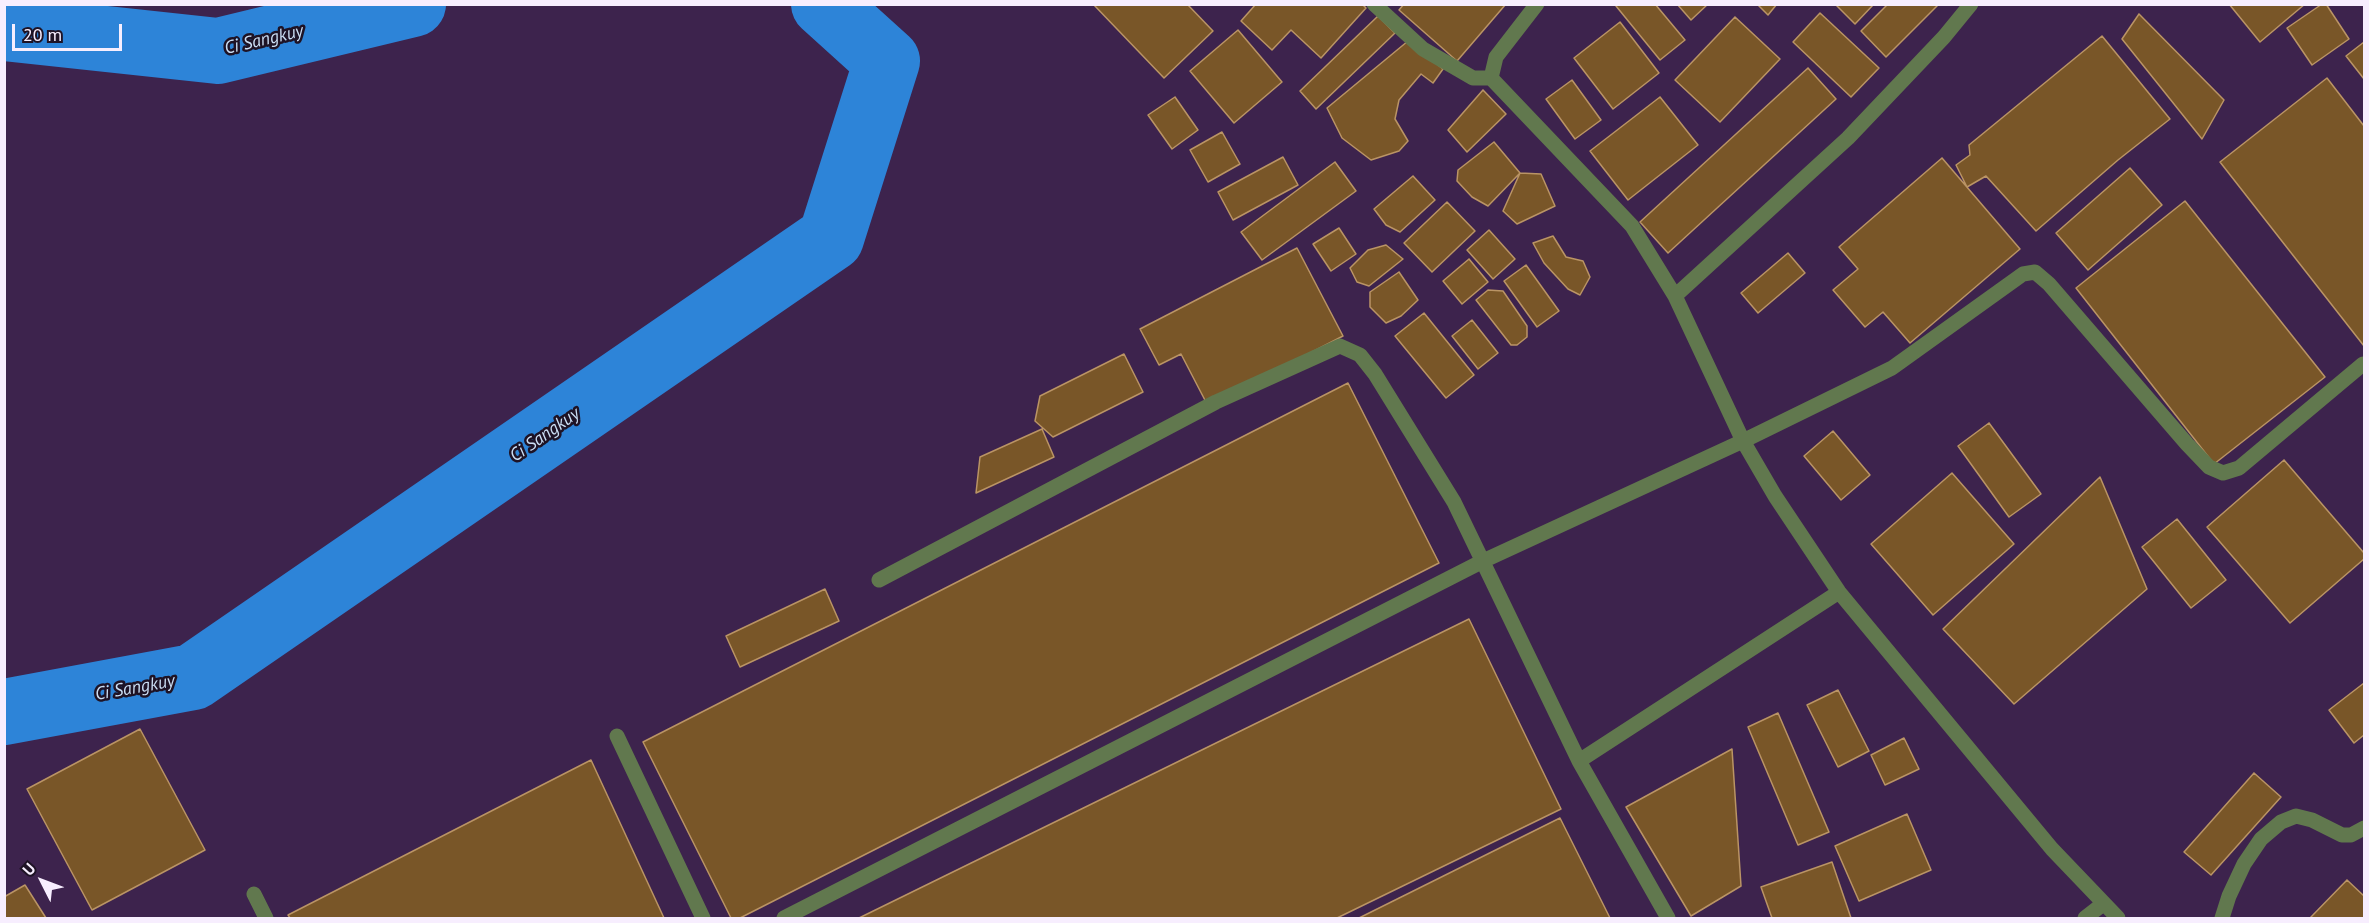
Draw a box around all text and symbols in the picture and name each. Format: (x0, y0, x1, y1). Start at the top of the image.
scale bar (15, 12, 124, 50)
water label: Ci Sangkuy (222, 20, 306, 60)
text: 20 m (23, 23, 62, 46)
water label: Ci Sangkuy (506, 403, 584, 467)
water label: Ci Sangkuy (94, 670, 176, 706)
north arrow (12, 851, 72, 911)
text: U (18, 859, 39, 879)

